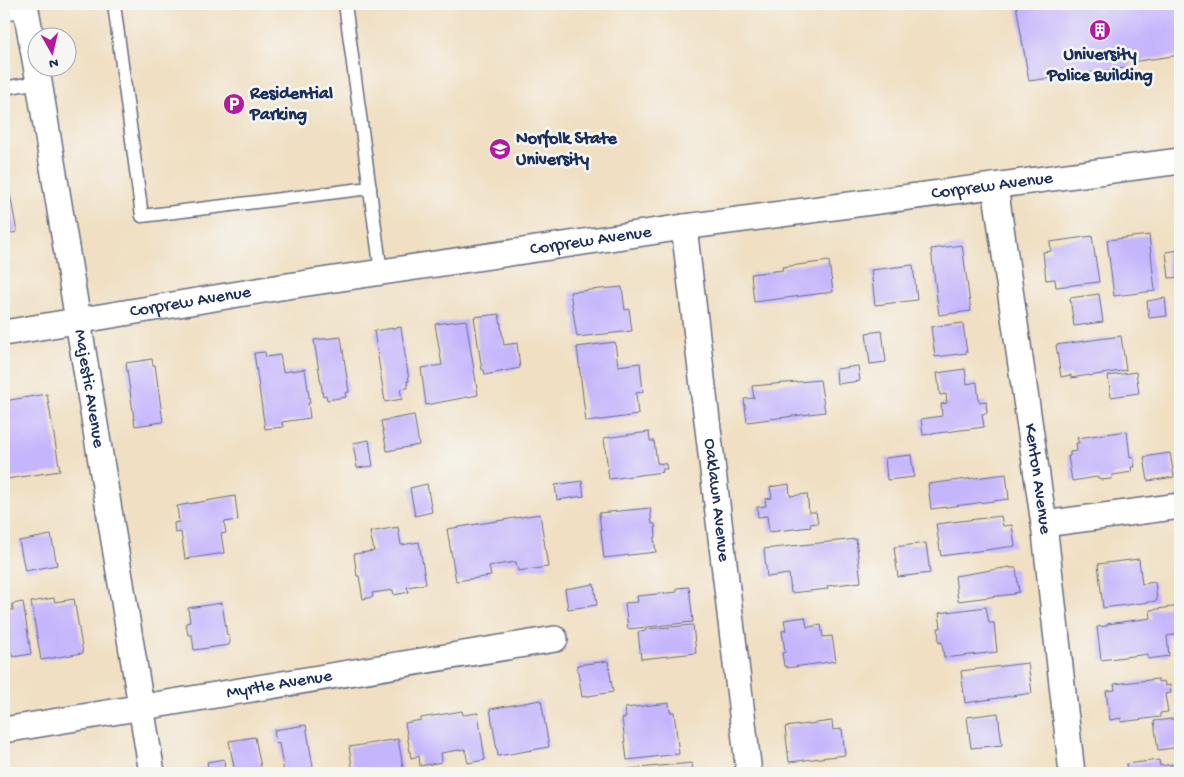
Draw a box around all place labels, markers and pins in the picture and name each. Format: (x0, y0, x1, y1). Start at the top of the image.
building icon: University Police Building (1088, 18, 1112, 42)
place label: University Police Building (1046, 45, 1153, 87)
place label: Residential Parking (249, 84, 333, 126)
parking icon: Residential Parking (222, 92, 246, 116)
place label: Norfolk State University (516, 129, 618, 171)
school or university icon: Norfolk State University (488, 137, 512, 161)

